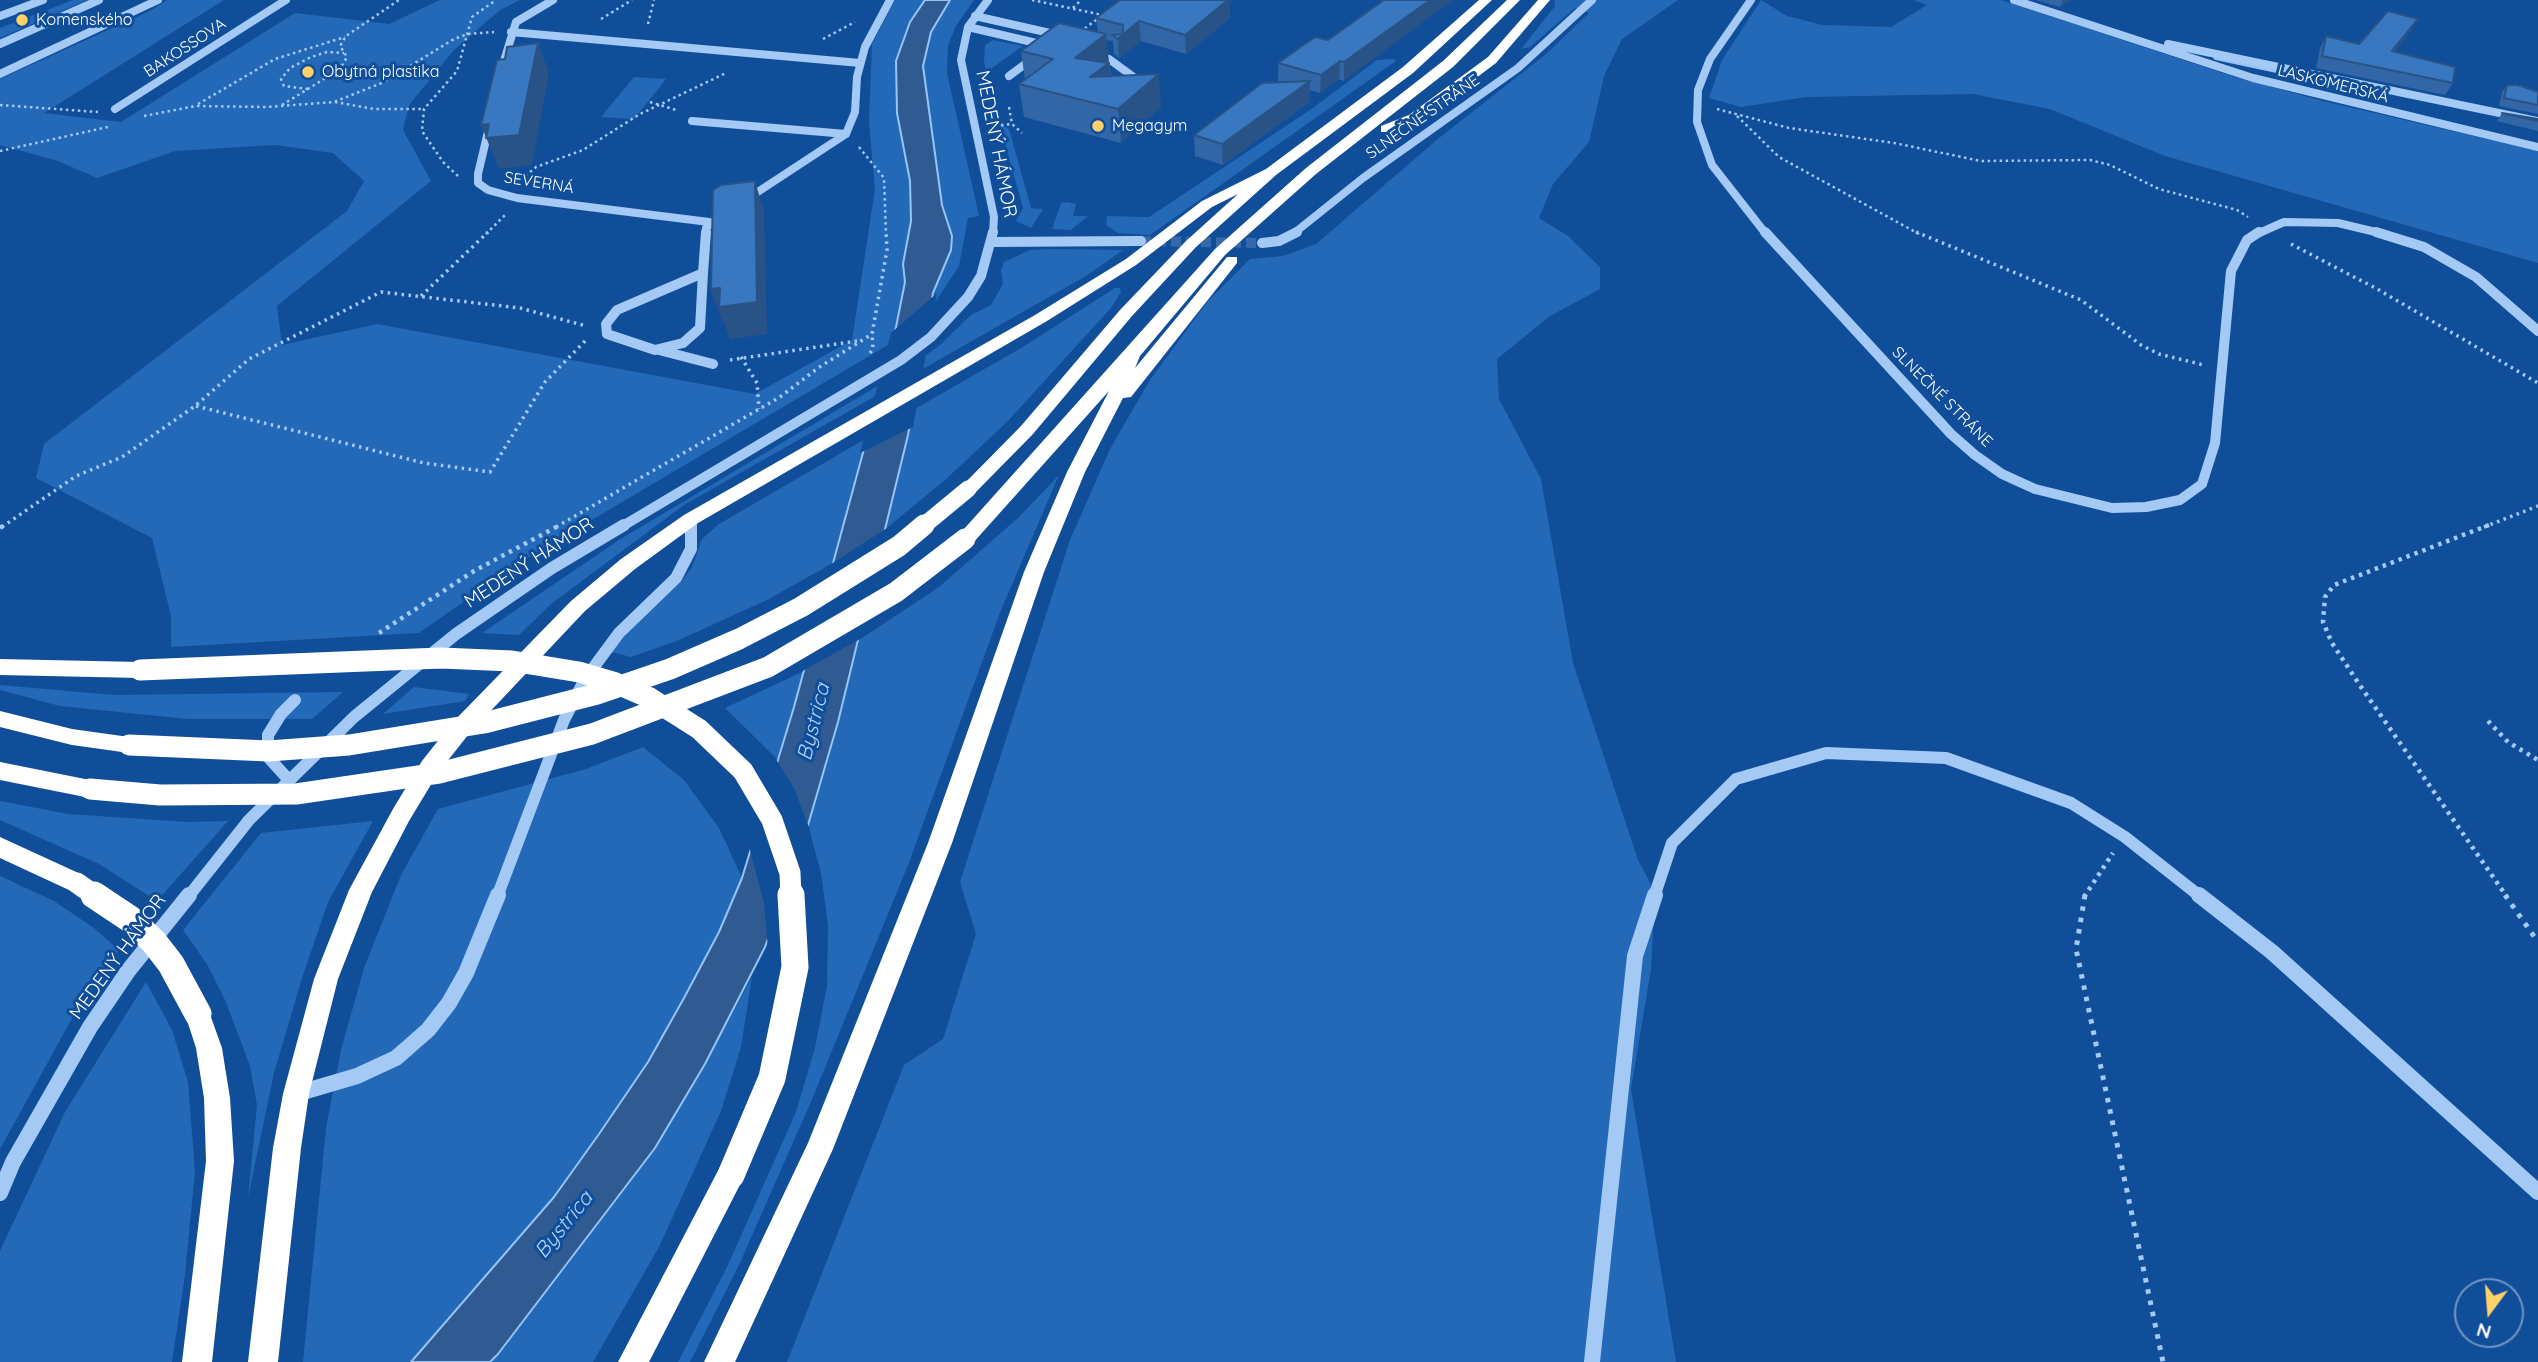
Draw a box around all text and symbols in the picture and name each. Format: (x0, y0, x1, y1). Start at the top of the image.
place label: Komenského (36, 10, 133, 30)
marker: Komenského (14, 12, 30, 28)
street label: BAKOSSOVA (140, 14, 230, 82)
street label: LASKOMERSKÁ (2276, 61, 2390, 107)
place label: Obytná plastika (322, 62, 439, 82)
marker: Obytná plastika (300, 64, 316, 80)
street label: MEDENÝ HÁMOR (971, 68, 1021, 220)
street label: SLNEČNÉ STRÁNE (1363, 71, 1483, 163)
place label: Megagym (1112, 116, 1187, 136)
marker: Megagym (1090, 118, 1106, 134)
street label: SEVERNÁ (503, 168, 575, 198)
street label: SLNEČNÉ STRÁNE (1888, 343, 1996, 451)
street label: MEDENÝ HÁMOR (460, 513, 598, 613)
water label: Bystrica (792, 681, 836, 763)
street label: MEDENÝ HÁMOR (65, 890, 171, 1024)
water label: Bystrica (529, 1187, 599, 1263)
north arrow (2454, 1278, 2524, 1348)
text: N (2474, 1318, 2494, 1345)

